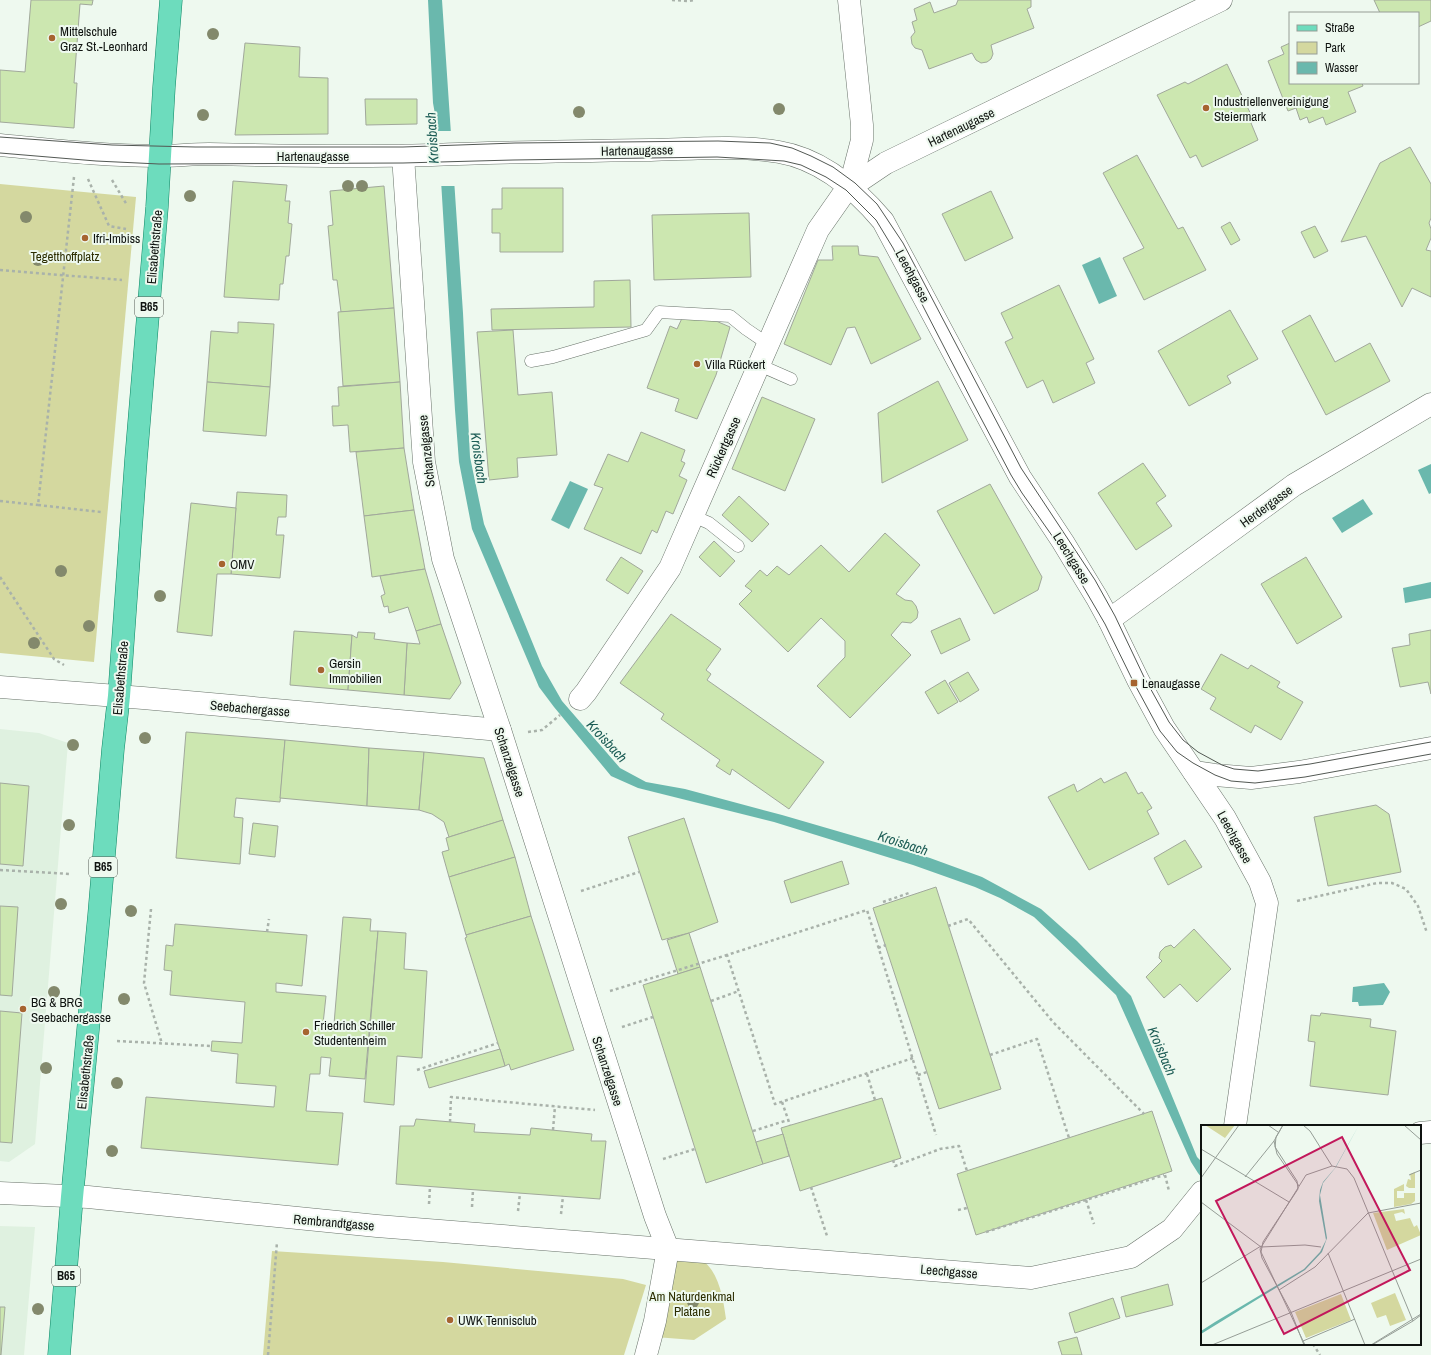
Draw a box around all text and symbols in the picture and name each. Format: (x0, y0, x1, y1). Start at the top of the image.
legend (1289, 12, 1419, 84)
text: Straße (1325, 20, 1355, 36)
place label: Mittelschule Graz St.-Leonhard (60, 23, 148, 55)
marker: Mittelschule Graz St.-Leonhard (47, 33, 57, 43)
text: Park (1325, 40, 1345, 56)
text: Wasser (1325, 60, 1359, 76)
place label: Industriellenvereinigung Steiermark (1214, 93, 1328, 125)
marker: Industriellenvereinigung Steiermark (1201, 103, 1211, 113)
street label: Hartenaugasse (925, 104, 997, 151)
water label: Kroisbach (421, 112, 443, 164)
street label: Hartenaugasse (601, 141, 673, 160)
street label: Hartenaugasse (277, 148, 349, 165)
street label: Elisabethstraße (143, 209, 166, 285)
place label: Ifri-Imbiss (93, 230, 140, 247)
marker: Ifri-Imbiss (80, 233, 90, 243)
street label: Leechgasse (892, 247, 934, 306)
park label: Tegetthoffplatz (30, 248, 100, 265)
road number: B65 (135, 297, 163, 317)
place label: Villa Rückert (705, 356, 765, 373)
marker: Villa Rückert (692, 359, 702, 369)
street label: Schanzelgasse (414, 414, 439, 488)
street label: Rückertgasse (702, 414, 745, 480)
water label: Kroisbach (466, 431, 492, 485)
street label: Herdergasse (1237, 482, 1296, 531)
street label: Leechgasse (1049, 529, 1094, 587)
place label: OMV (230, 556, 254, 573)
marker: OMV (217, 559, 227, 569)
street label: Elisabethstraße (109, 640, 132, 716)
place label: Gersin Immobilien (329, 655, 382, 687)
marker: Gersin Immobilien (316, 665, 326, 675)
place label: Lenaugasse (1142, 675, 1200, 692)
marker: Lenaugasse (1129, 678, 1139, 688)
street label: Seebachergasse (209, 697, 291, 720)
water label: Kroisbach (583, 716, 631, 766)
street label: Schanzelgasse (490, 725, 529, 799)
street label: Leechgasse (1213, 808, 1256, 867)
water label: Kroisbach (876, 826, 930, 860)
road number: B65 (89, 857, 117, 877)
place label: BG & BRG Seebachergasse (31, 994, 111, 1026)
marker: BG & BRG Seebachergasse (18, 1004, 28, 1014)
place label: Friedrich Schiller Studentenheim (314, 1017, 396, 1049)
water label: Kroisbach (1144, 1024, 1180, 1078)
marker: Friedrich Schiller Studentenheim (301, 1027, 311, 1037)
street label: Elisabethstraße (73, 1034, 98, 1110)
street label: Schanzelgasse (588, 1034, 627, 1108)
inset map (1201, 1125, 1421, 1345)
street label: Rembrandtgasse (293, 1210, 375, 1235)
street label: Leechgasse (920, 1261, 978, 1282)
road number: B65 (52, 1266, 80, 1286)
park label: Am Naturdenkmal Platane (648, 1288, 735, 1320)
place label: UWK Tennisclub (458, 1312, 537, 1329)
marker: UWK Tennisclub (445, 1315, 455, 1325)

